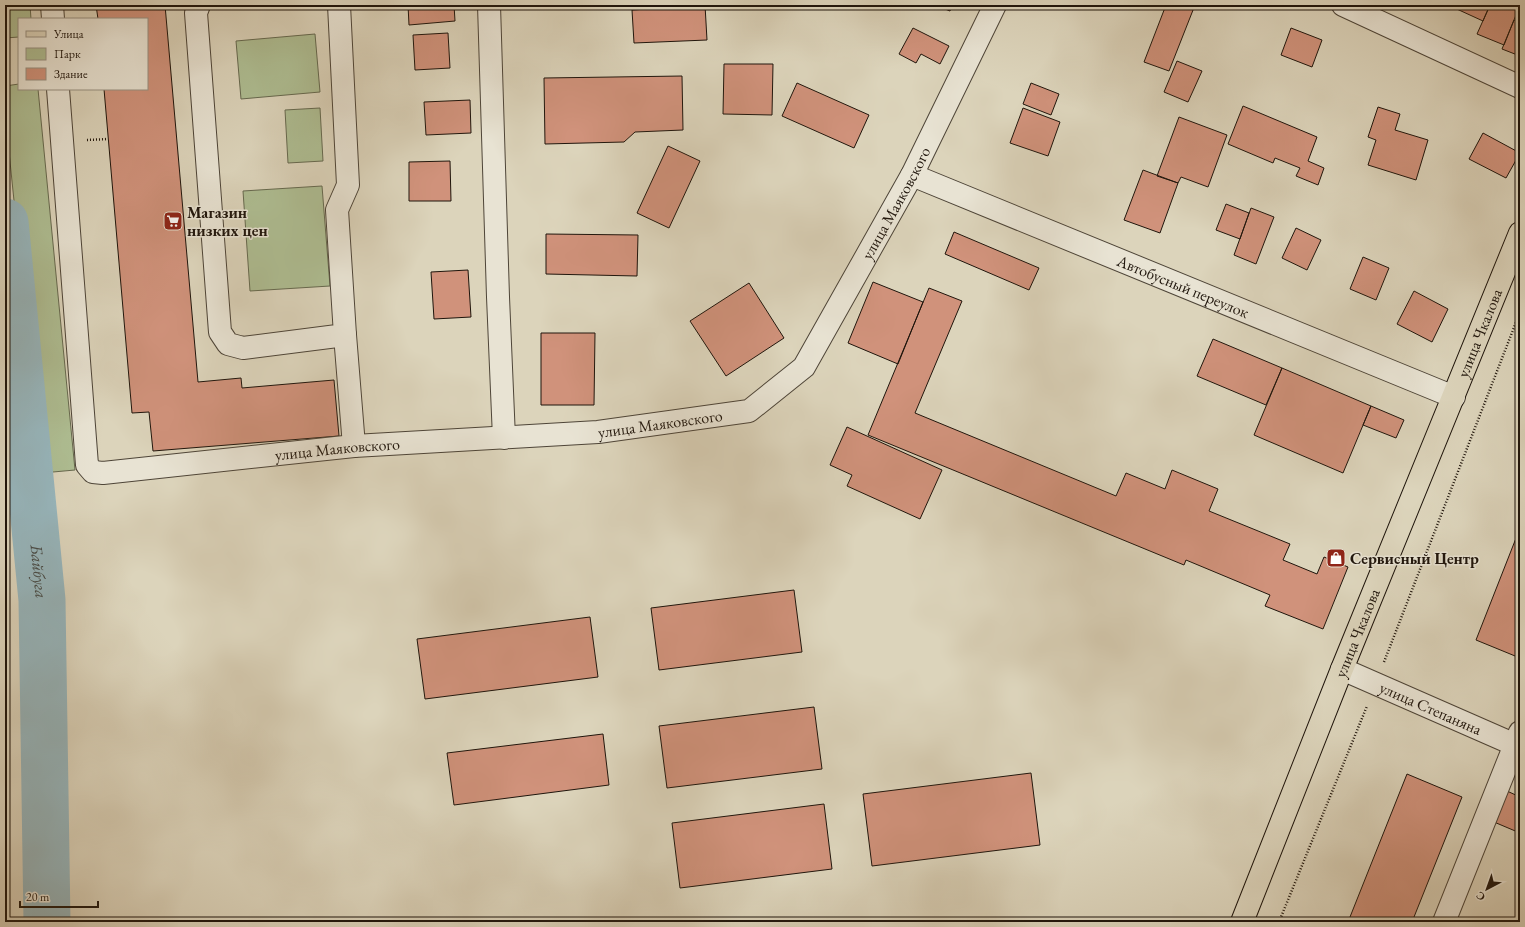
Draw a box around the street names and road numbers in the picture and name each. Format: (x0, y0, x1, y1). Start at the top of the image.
street label: улица Маяковского (856, 143, 935, 263)
street label: Автобусный переулок (1113, 249, 1253, 323)
street label: улица Чкалова (1452, 285, 1507, 380)
street label: улица Маяковского (597, 404, 724, 442)
street label: улица Маяковского (274, 433, 400, 465)
street label: улица Чкалова (1329, 585, 1384, 680)
street label: улица Степаняна (1376, 676, 1486, 740)

